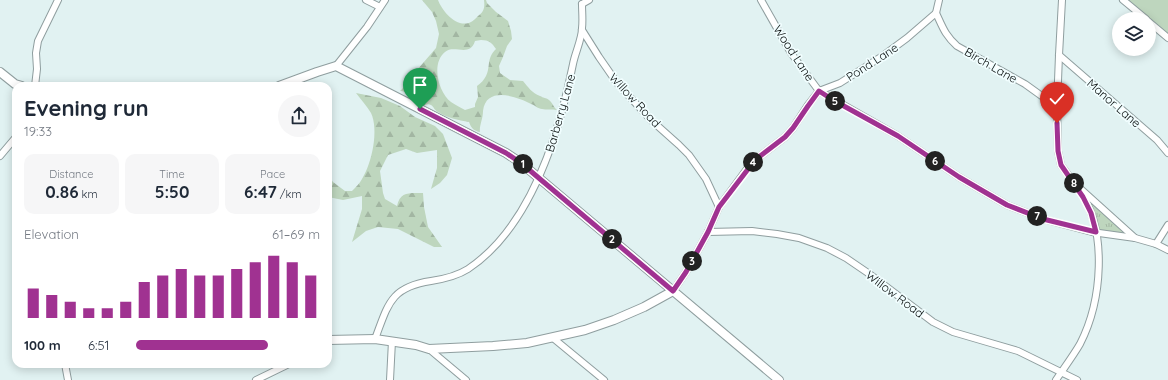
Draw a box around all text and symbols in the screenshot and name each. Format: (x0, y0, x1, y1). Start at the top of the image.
map controls (1112, 12, 1156, 56)
button: layers (1112, 12, 1156, 56)
street label: Wood Lane (770, 22, 818, 84)
street label: Pond Lane (843, 39, 901, 84)
street label: Birch Lane (962, 44, 1020, 86)
pin (403, 68, 437, 109)
street label: Willow Road (606, 70, 664, 130)
street label: Barberry Lane (542, 72, 578, 154)
icon: arrive (409, 74, 431, 96)
street label: Manor Lane (1084, 75, 1144, 131)
pin (1040, 82, 1074, 123)
icon: check (1046, 88, 1068, 110)
pin: 5 (825, 91, 845, 111)
text: Evening run (24, 94, 149, 122)
text: 5 (832, 94, 838, 108)
button: share (278, 95, 320, 137)
text: 19:33 (24, 123, 52, 139)
pin: 6 (925, 151, 945, 171)
pin: 4 (743, 152, 763, 172)
pin: 1 (513, 154, 533, 174)
text: 6 (932, 154, 938, 168)
text: 4 (750, 155, 756, 169)
text: 1 (521, 157, 525, 171)
text: Distance (49, 167, 93, 181)
text: Time (159, 167, 185, 181)
text: Pace (260, 167, 285, 181)
pin: 8 (1064, 173, 1084, 193)
text: 8 (1071, 176, 1077, 190)
text: 0.86 (45, 181, 79, 202)
text: 5:50 (155, 181, 189, 202)
text: 6:47 (244, 181, 277, 202)
text: km (79, 187, 97, 201)
text: /km (277, 187, 301, 201)
pin: 7 (1027, 206, 1047, 226)
text: 7 (1034, 209, 1040, 223)
text: Elevation (24, 226, 79, 242)
text: 61–69 m (272, 226, 320, 242)
pin: 2 (602, 229, 622, 249)
text: 2 (609, 232, 615, 246)
pin: 3 (682, 251, 702, 271)
text: 3 (689, 254, 695, 268)
street label: Willow Road (863, 267, 927, 321)
text: 100 m (24, 337, 61, 353)
text: 6:51 (88, 337, 109, 353)

